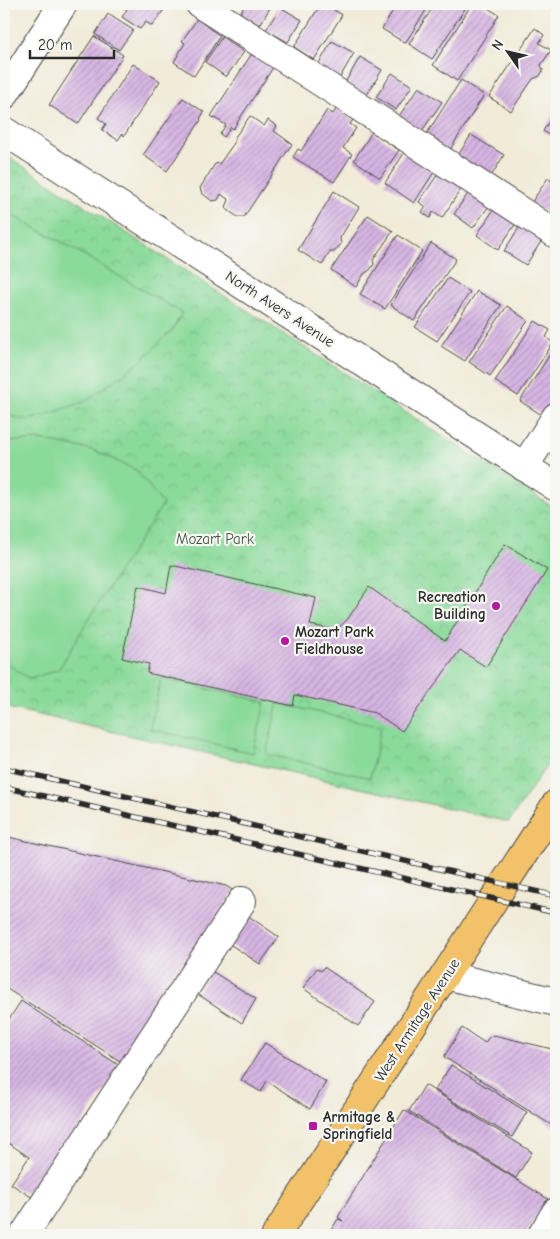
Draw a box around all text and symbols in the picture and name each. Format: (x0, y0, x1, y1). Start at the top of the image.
scale bar (30, 28, 114, 60)
north arrow (482, 28, 532, 78)
text: 20 m (38, 36, 72, 54)
text: N (488, 36, 507, 54)
street label: North Avers Avenue (222, 267, 338, 351)
park label: Mozart Park (176, 530, 255, 548)
place label: Recreation Building (418, 588, 486, 623)
marker: Recreation Building (490, 600, 502, 612)
place label: Mozart Park Fieldhouse (295, 623, 375, 658)
marker: Mozart Park Fieldhouse (279, 635, 291, 647)
street label: West Armitage Avenue (370, 955, 464, 1085)
place label: Armitage & Springfield (323, 1108, 395, 1143)
marker: Armitage & Springfield (307, 1120, 319, 1132)

